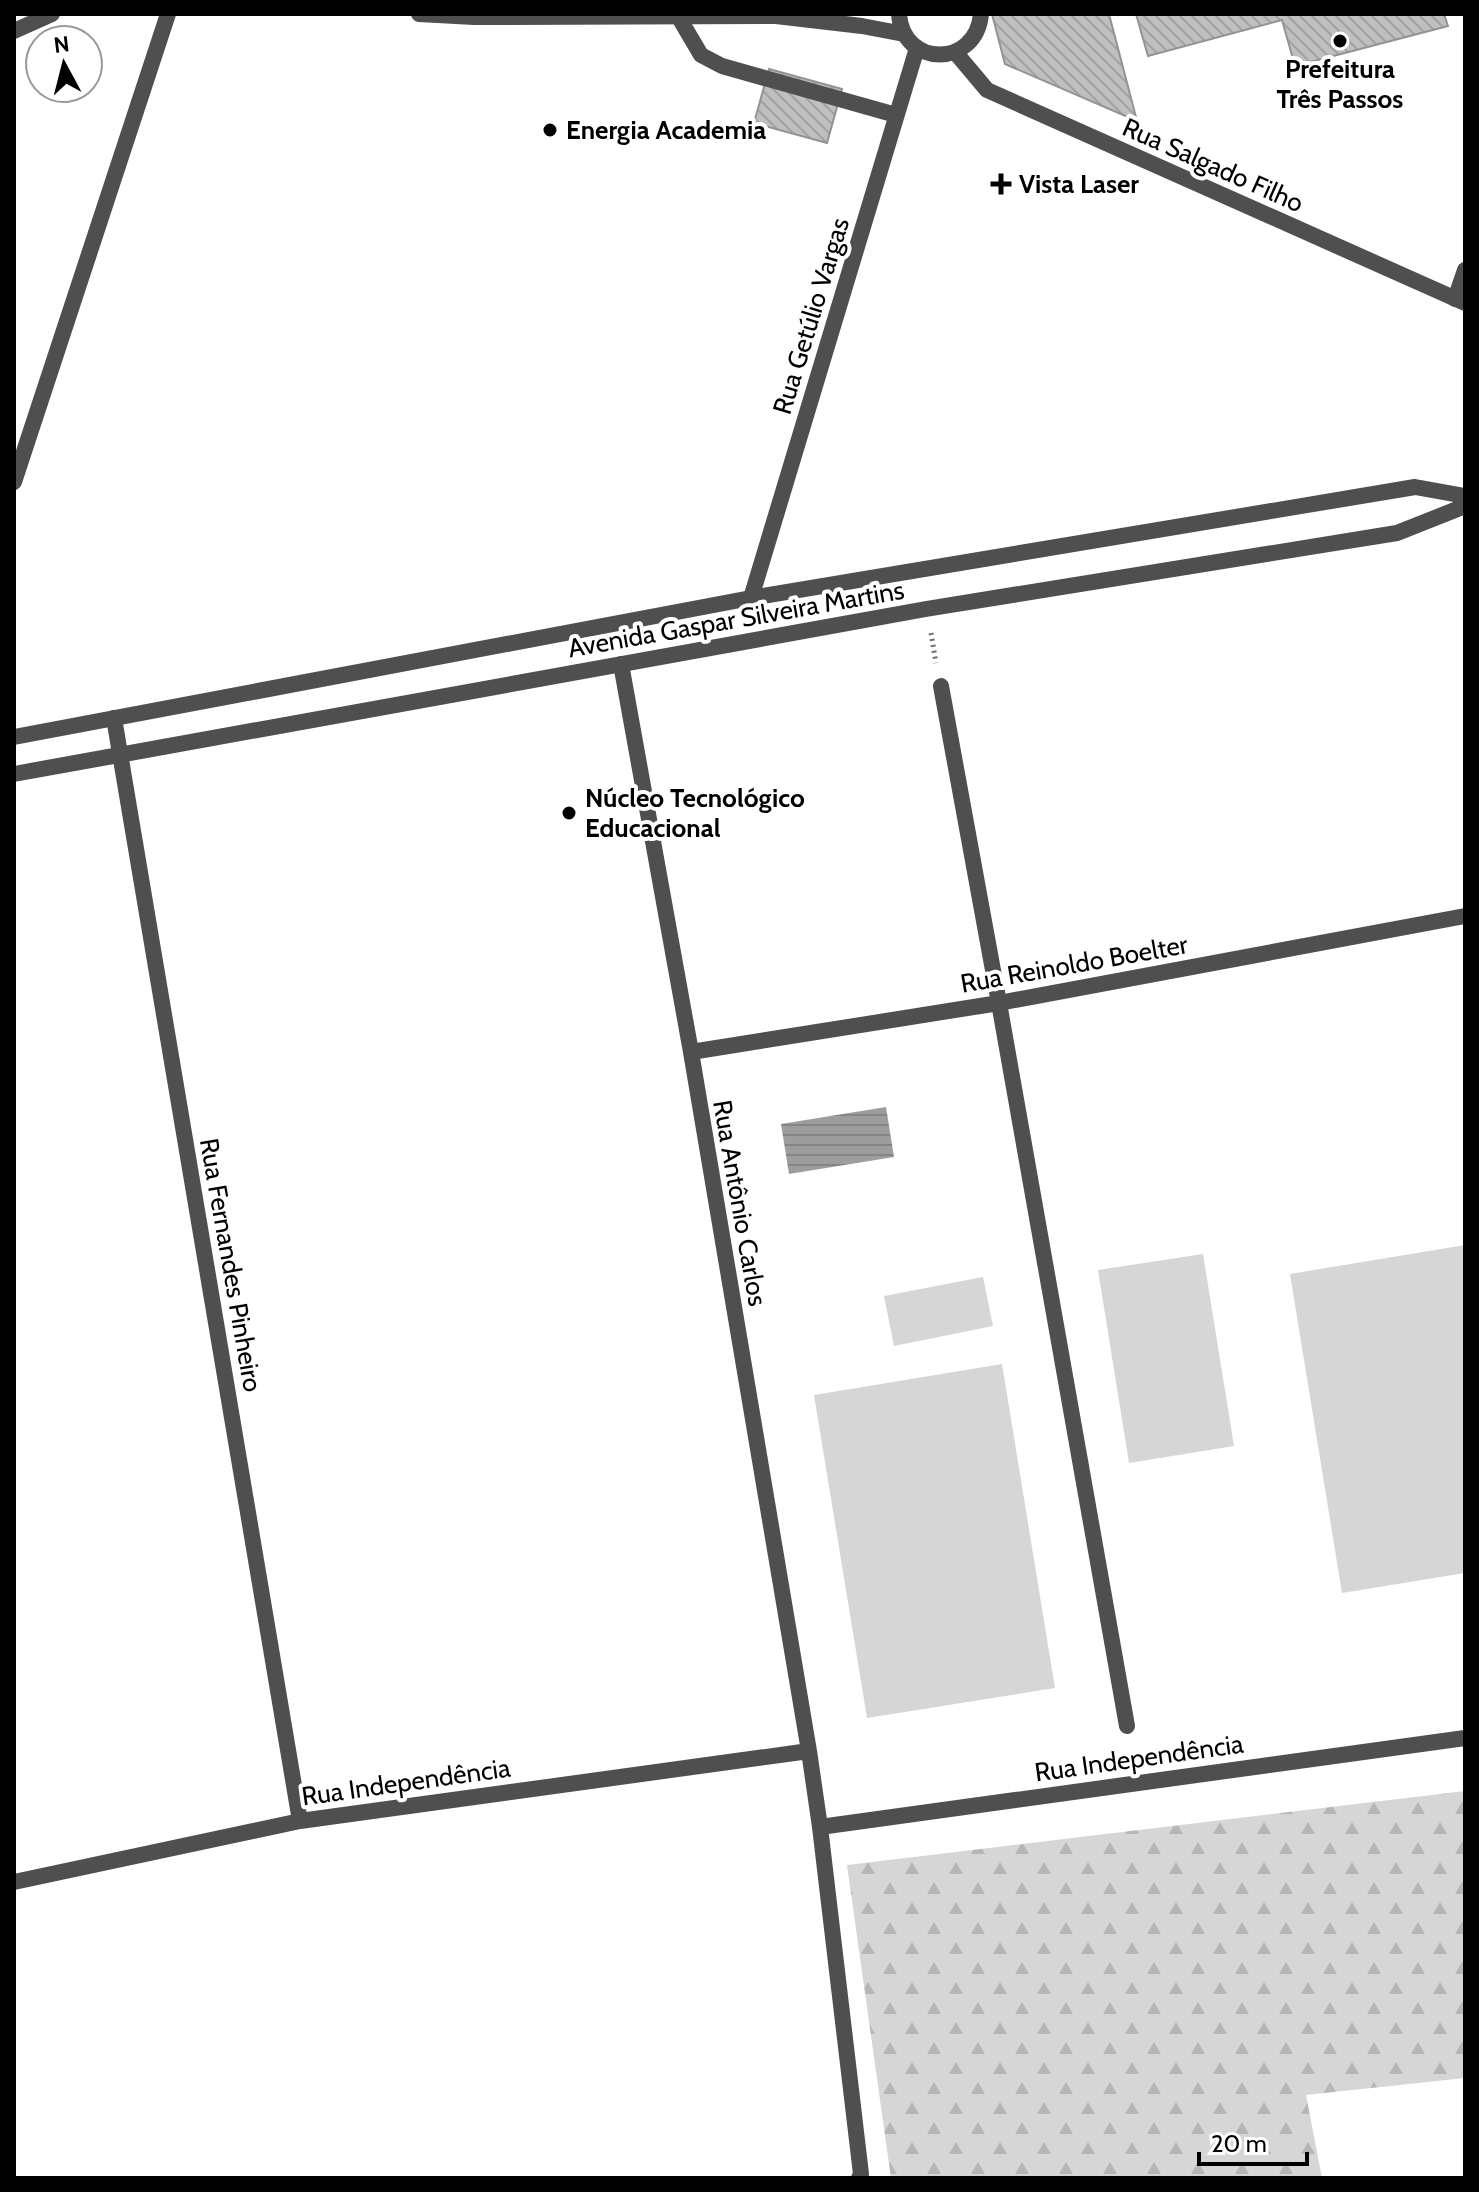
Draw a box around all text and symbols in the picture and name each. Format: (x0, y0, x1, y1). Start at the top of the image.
north arrow (24, 24, 104, 104)
text: N (52, 30, 71, 59)
marker: Prefeitura Três Passos (1331, 32, 1349, 50)
place label: Prefeitura Três Passos (1277, 53, 1403, 115)
street label: Rua Salgado Filho (1118, 111, 1308, 219)
place label: Energia Academia (566, 114, 766, 146)
marker: Energia Academia (541, 121, 559, 139)
place label: Vista Laser (1019, 168, 1139, 200)
marker: Vista Laser (990, 173, 1012, 195)
street label: Rua Getúlio Vargas (766, 214, 856, 418)
street label: Avenida Gaspar Silveira Martins (565, 574, 907, 664)
place label: Núcleo Tecnológico Educacional (585, 782, 805, 844)
marker: Núcleo Tecnológico Educacional (560, 804, 578, 822)
street label: Rua Reinoldo Boelter (958, 928, 1191, 1000)
street label: Rua Antônio Carlos (706, 1098, 774, 1309)
street label: Rua Fernandes Pinheiro (193, 1136, 269, 1394)
street label: Rua Independência (1033, 1727, 1246, 1788)
street label: Rua Independência (300, 1751, 513, 1812)
scale bar (1199, 2116, 1307, 2166)
text: 20 m (1211, 2129, 1267, 2158)

